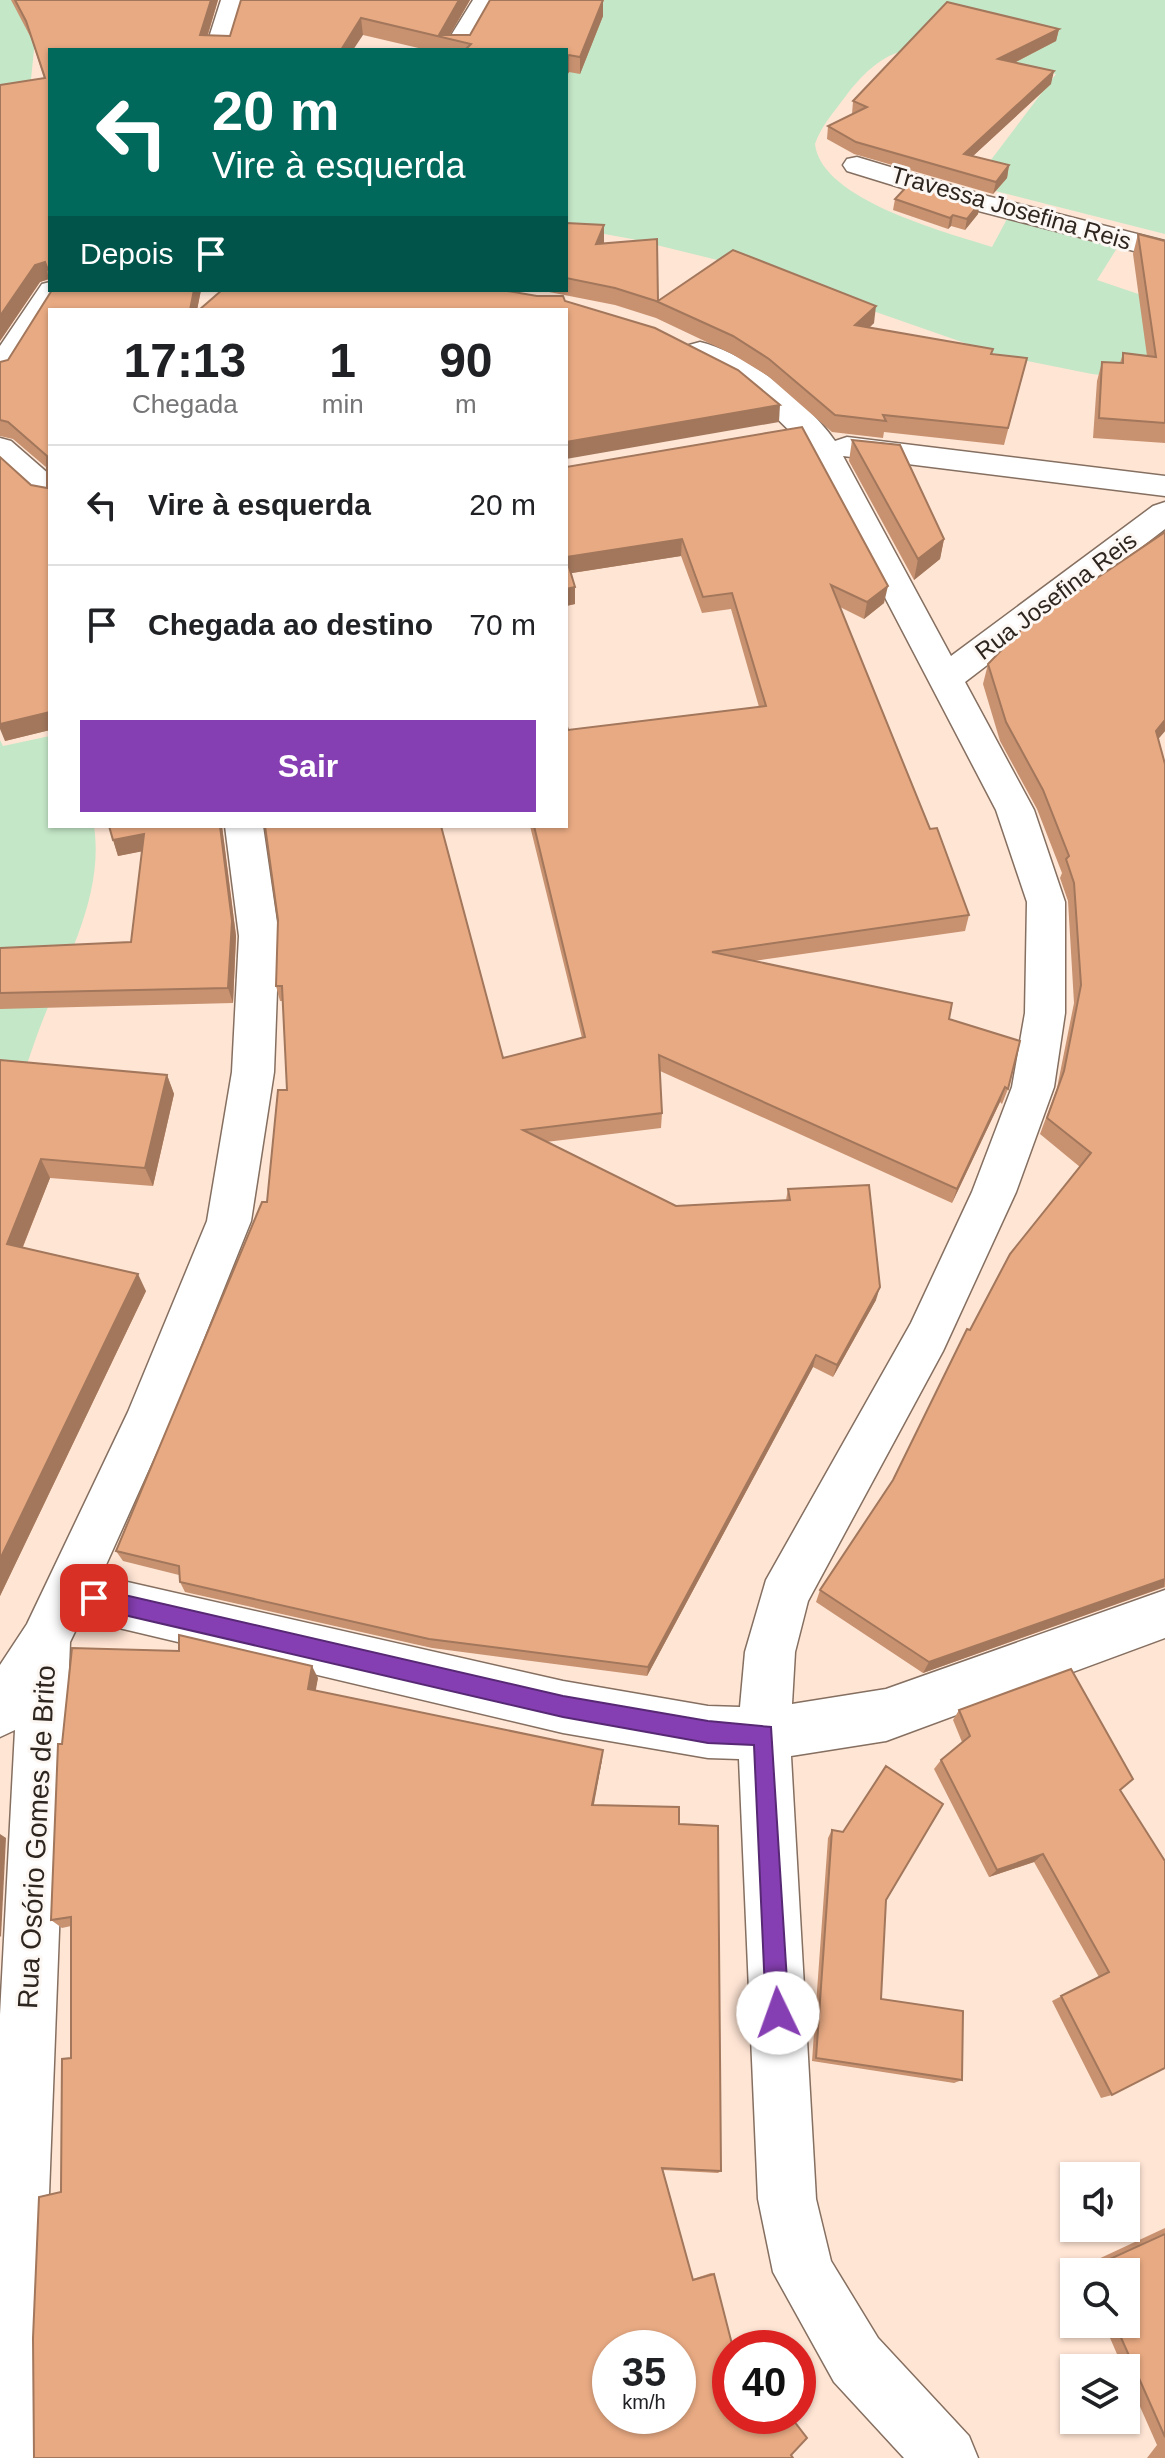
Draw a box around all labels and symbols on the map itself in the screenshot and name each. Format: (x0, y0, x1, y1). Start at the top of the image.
street label: Travessa Josefina Reis (888, 160, 1134, 255)
street label: Rua Josefina Reis (970, 526, 1142, 665)
pin (60, 1564, 128, 1632)
street label: Rua Osório Gomes de Brito (12, 1664, 61, 2010)
position arrow (736, 1971, 820, 2055)
speed limit sign: 40 (712, 2330, 816, 2434)

